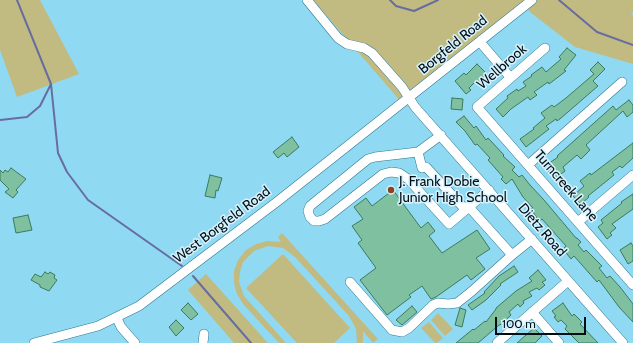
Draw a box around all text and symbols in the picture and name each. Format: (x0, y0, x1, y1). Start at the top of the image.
street label: Borgfeld Road (415, 12, 491, 78)
street label: Wellbrook (474, 41, 530, 93)
street label: Turncreek Lane (530, 147, 602, 225)
place label: J. Frank Dobie Junior High School (399, 174, 507, 206)
street label: West Borgfeld Road (170, 183, 274, 267)
marker: J. Frank Dobie Junior High School (386, 185, 396, 195)
street label: Dietz Road (514, 200, 570, 260)
scale bar (497, 309, 588, 335)
text: 100 m (502, 316, 536, 331)

